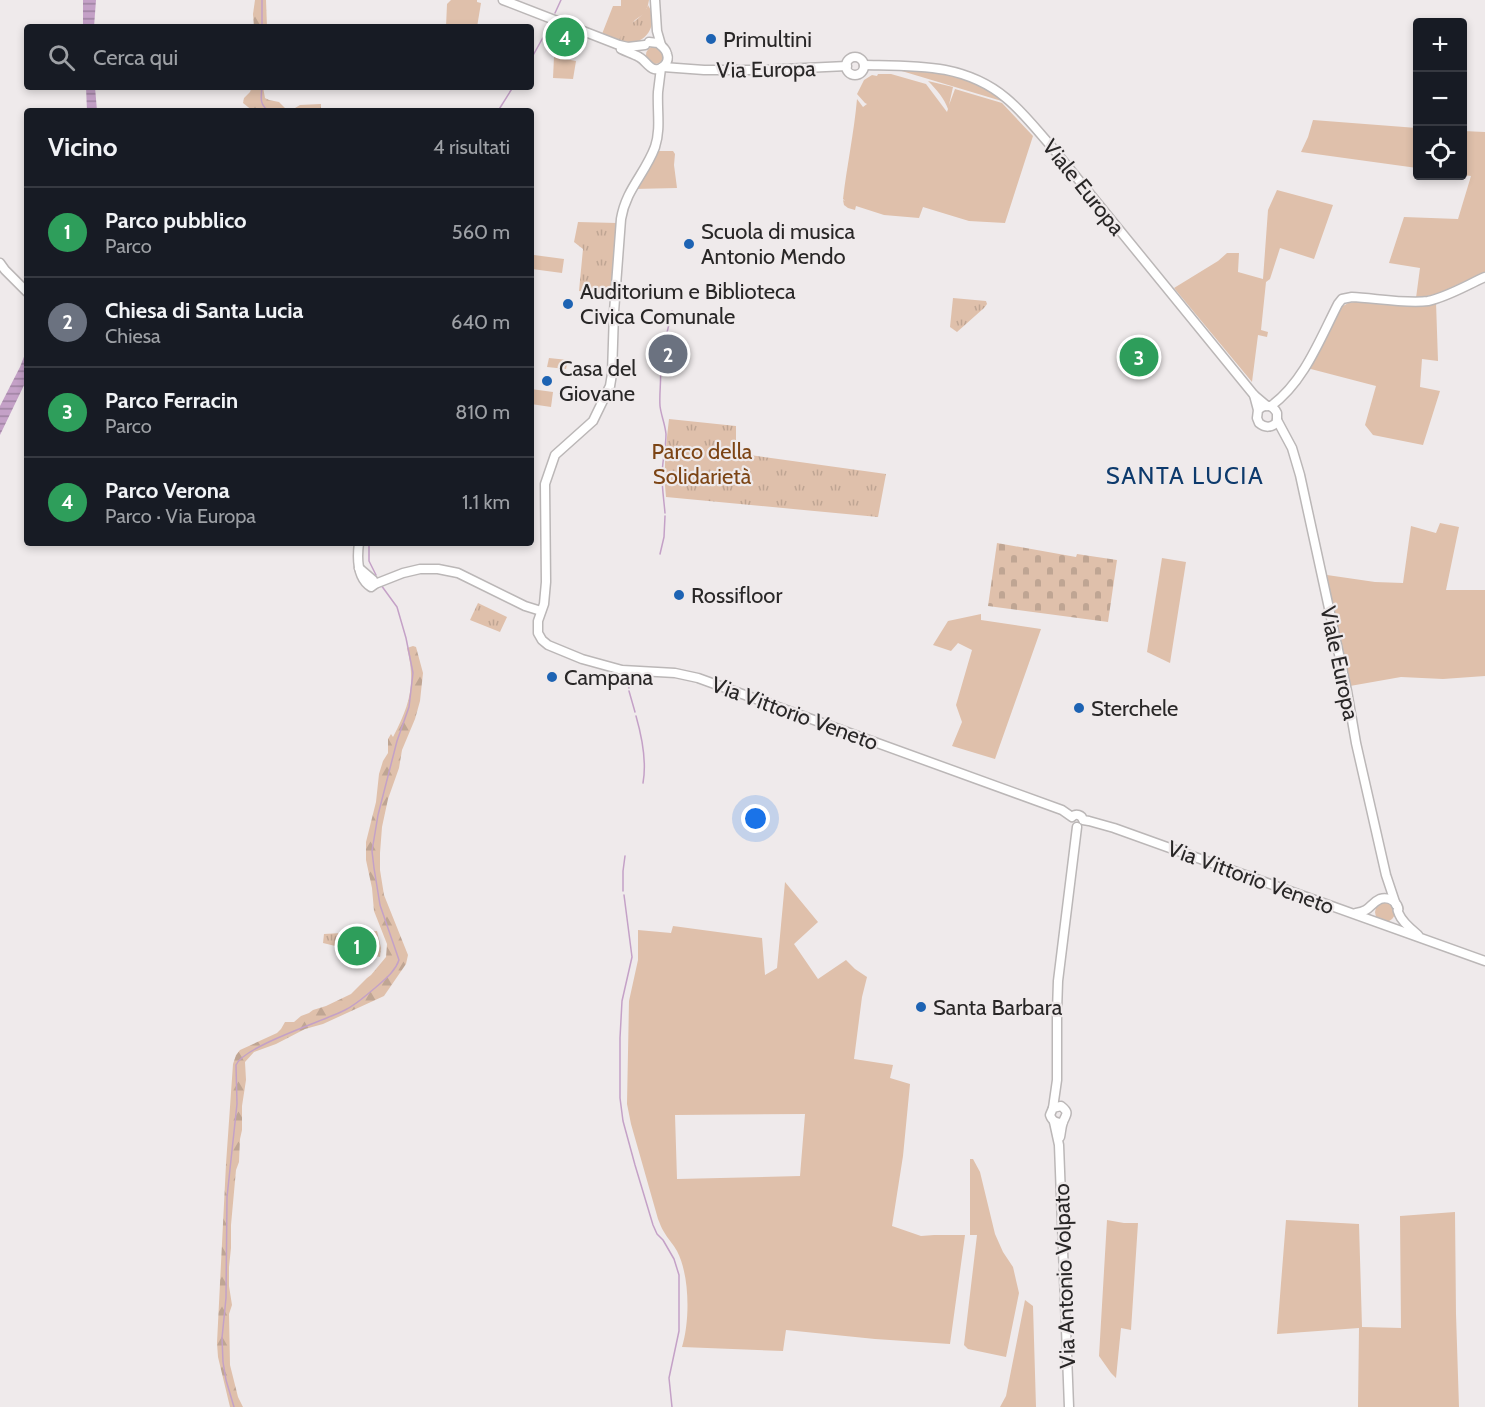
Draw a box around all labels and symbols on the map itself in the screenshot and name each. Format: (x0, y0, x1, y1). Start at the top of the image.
pin: 4 (546, 15, 584, 60)
place label: Primultini (723, 26, 812, 53)
marker: Primultini (704, 32, 718, 46)
street label: Via Europa (716, 55, 816, 84)
street label: Viale Europa (1037, 134, 1131, 241)
place label: Scuola di musica Antonio Mendo (701, 218, 856, 270)
marker: Scuola di musica Antonio Mendo (682, 237, 696, 251)
place label: Auditorium e Biblioteca Civica Comunale (580, 278, 796, 330)
marker: Auditorium e Biblioteca Civica Comunale (561, 297, 575, 311)
pin: 2 (648, 332, 688, 376)
pin: 3 (1120, 334, 1158, 380)
place label: Casa del Giovane (559, 355, 637, 407)
marker: Casa del Giovane (540, 374, 554, 388)
park label: Parco della Solidarietà (652, 438, 753, 490)
district label: SANTA LUCIA (1106, 461, 1264, 490)
place label: Rossifloor (691, 582, 782, 609)
marker: Rossifloor (672, 588, 686, 602)
street label: Viale Europa (1314, 604, 1365, 723)
place label: Campana (564, 664, 654, 691)
marker: Campana (545, 670, 559, 684)
street label: Via Vittorio Veneto (708, 671, 882, 756)
place label: Sterchele (1091, 695, 1178, 722)
marker: Sterchele (1072, 701, 1086, 715)
your location (741, 804, 770, 833)
street label: Via Vittorio Veneto (1164, 835, 1338, 920)
pin: 1 (338, 924, 376, 968)
place label: Santa Barbara (933, 994, 1063, 1021)
marker: Santa Barbara (914, 1000, 928, 1014)
street label: Via Antonio Volpato (1048, 1183, 1081, 1369)

